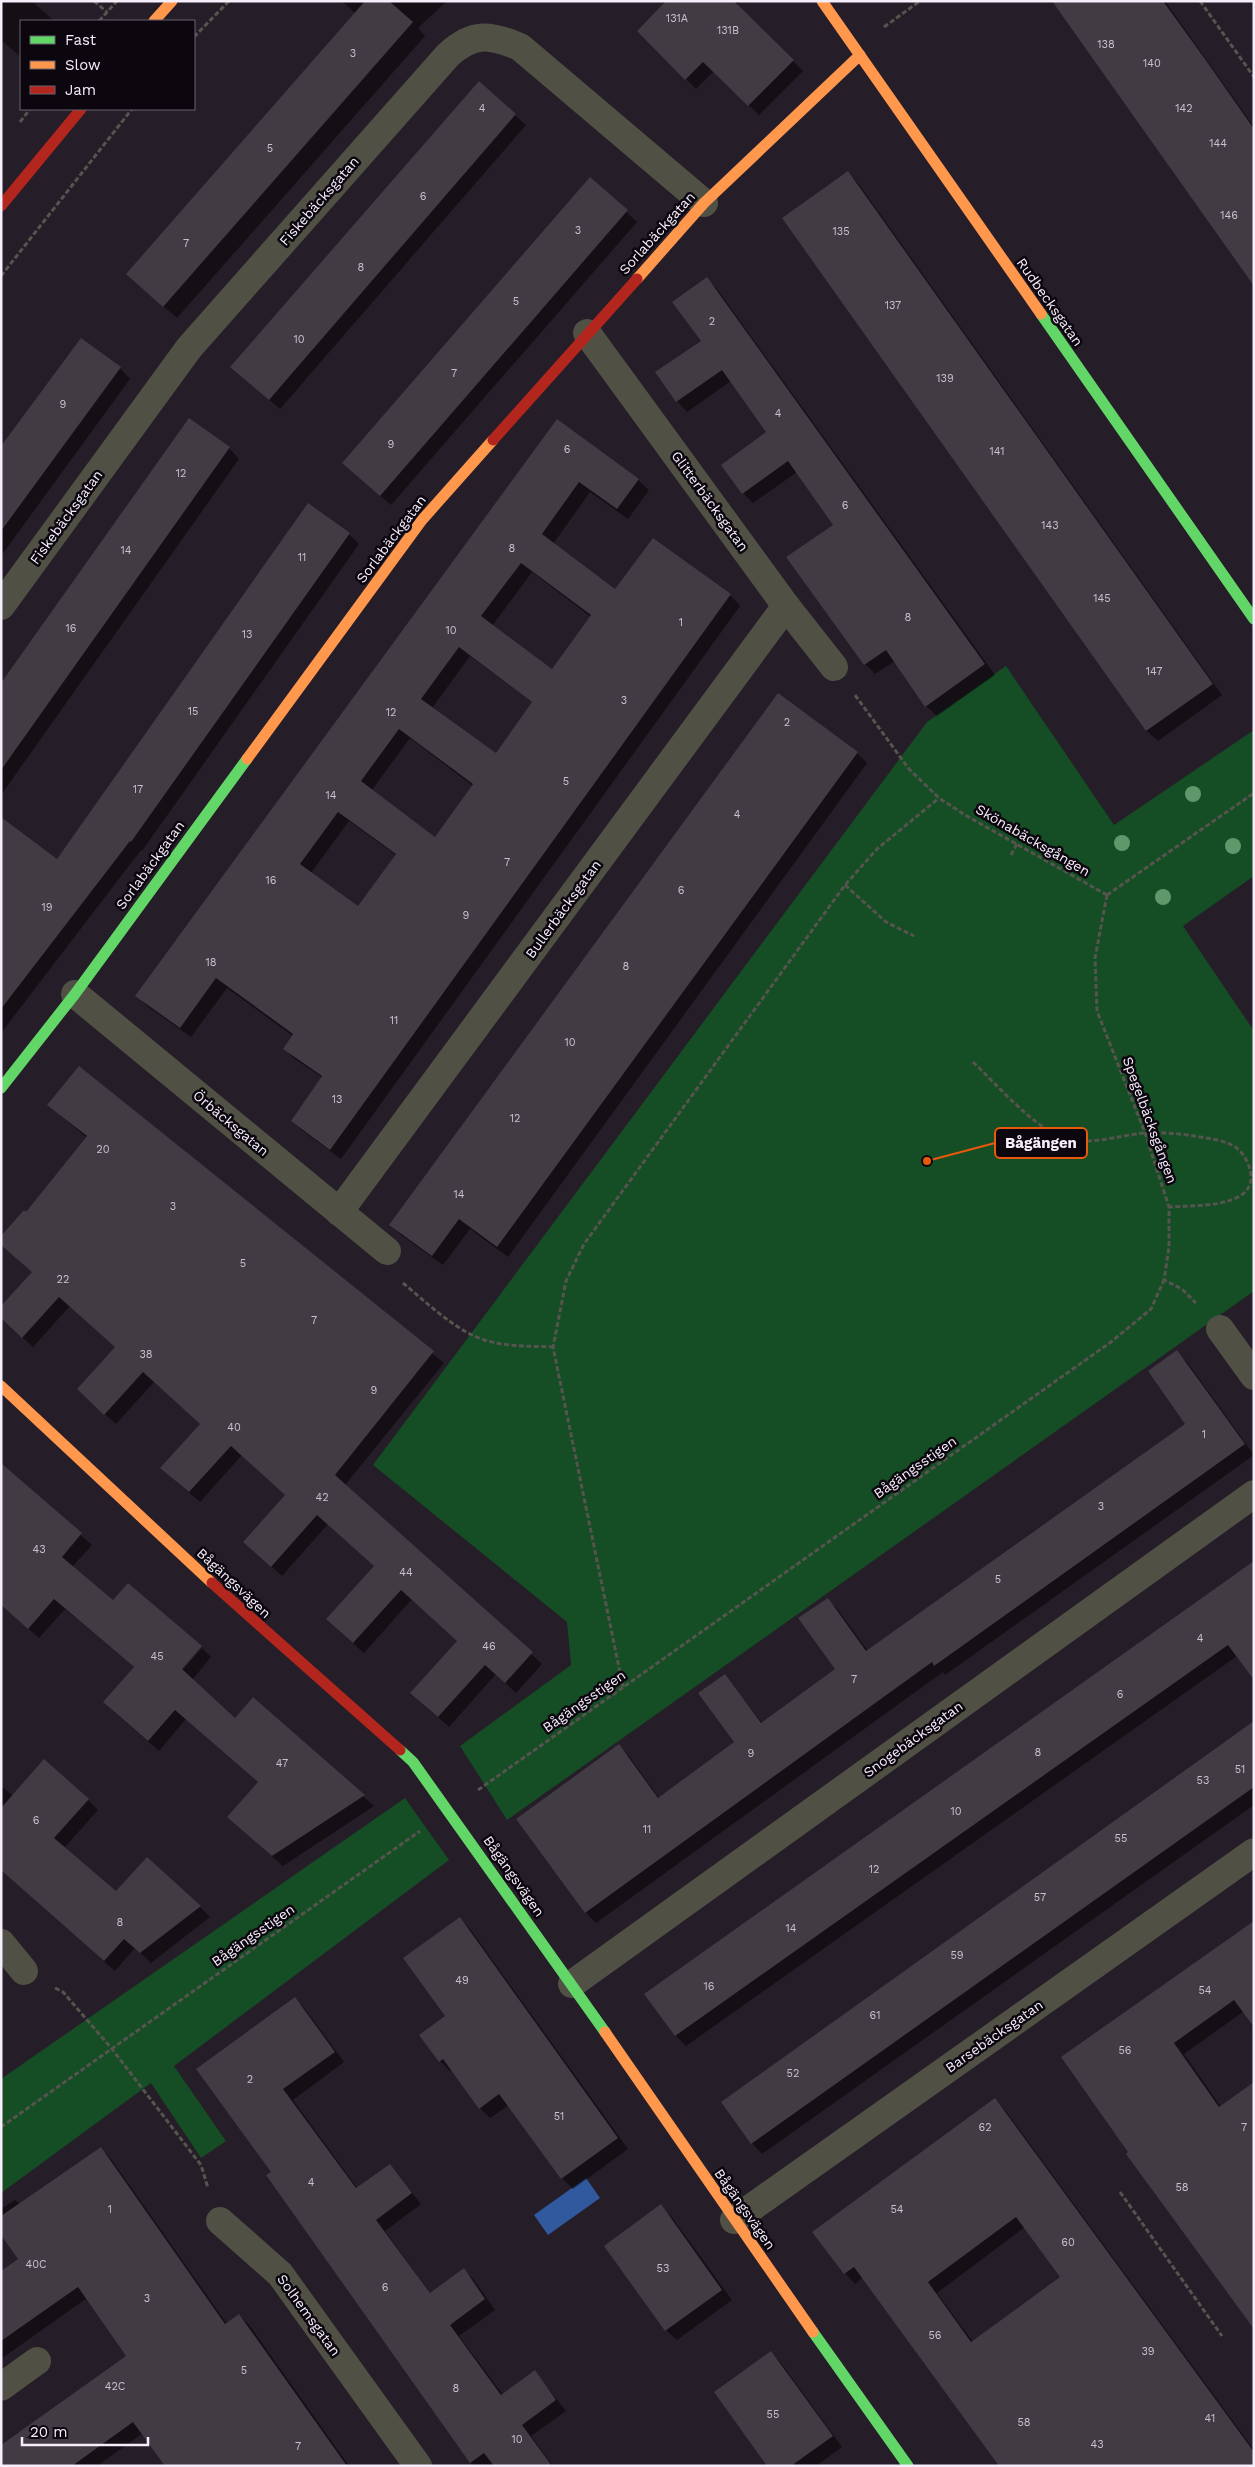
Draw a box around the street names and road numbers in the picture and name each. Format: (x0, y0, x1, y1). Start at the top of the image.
street label: Fiskebäcksgatan (276, 153, 362, 249)
street label: Sorlabäckgatan (616, 189, 698, 277)
street label: Rudbecksgatan (1014, 255, 1086, 349)
street label: Glitterbäcksgatan (668, 448, 752, 554)
street label: Fiskebäcksgatan (26, 467, 106, 567)
street label: Sorlabäckgatan (353, 492, 429, 586)
street label: Skönabäcksgången (973, 801, 1093, 879)
street label: Sorlabäckgatan (113, 818, 187, 912)
street label: Bullerbäcksgatan (522, 857, 604, 961)
street label: Spegelbäcksgången (1120, 1055, 1180, 1185)
street label: Örbäcksgatan (190, 1087, 272, 1159)
street label: Bågängsstigen (871, 1433, 959, 1501)
street label: Bågängsvägen (194, 1545, 274, 1621)
street label: Bågängsstigen (540, 1667, 628, 1735)
street label: Snogebäcksgatan (860, 1698, 966, 1780)
street label: Bågängsvägen (480, 1833, 548, 1919)
street label: Bågängsstigen (209, 1901, 297, 1969)
street label: Barsebäcksgatan (942, 1996, 1046, 2076)
street label: Bågängsvägen (711, 2166, 779, 2252)
street label: Solhemsgatan (274, 2271, 344, 2359)

